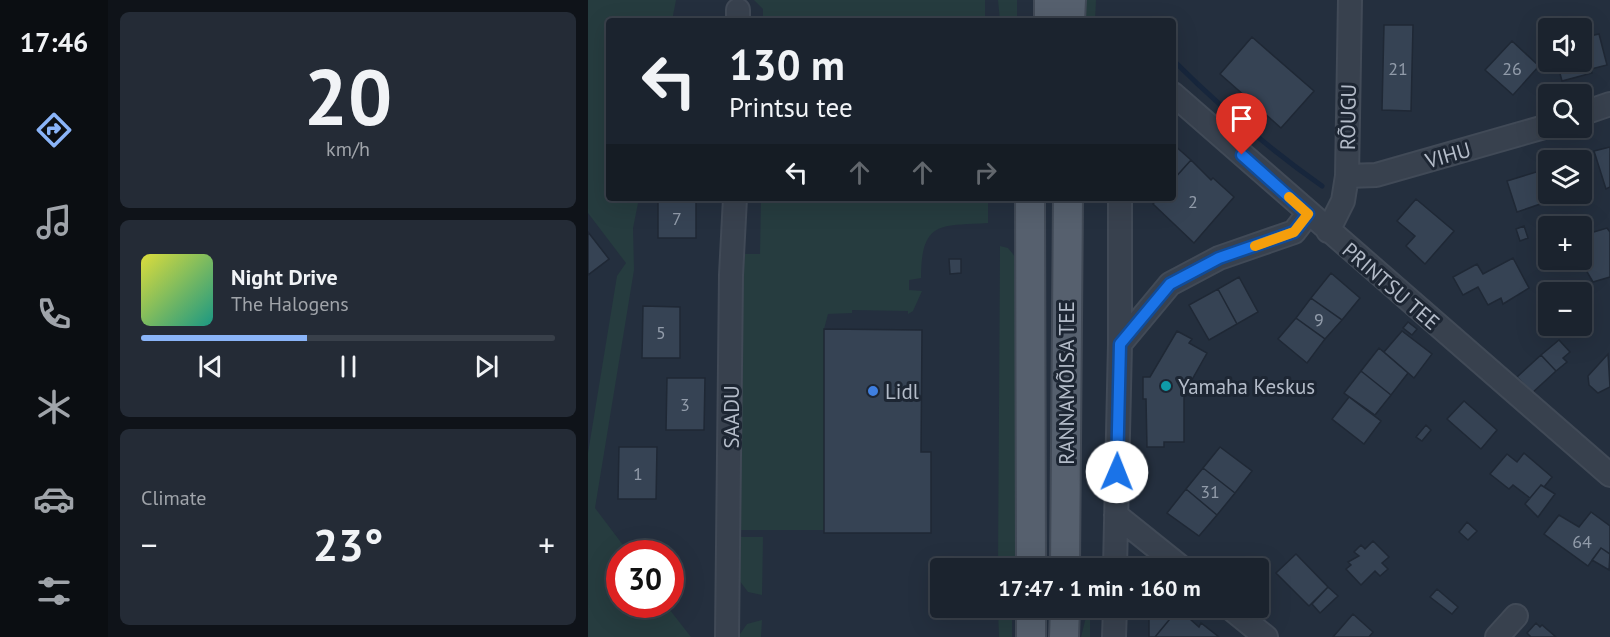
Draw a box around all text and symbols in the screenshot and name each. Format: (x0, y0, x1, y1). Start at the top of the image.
map controls (1538, 18, 1592, 336)
button: sound (1538, 18, 1592, 72)
text: 17:46 (20, 25, 88, 59)
text: 130 m (729, 37, 845, 92)
icon: left (630, 42, 708, 120)
text: 20 (304, 46, 392, 147)
house number: 21 (1388, 57, 1408, 80)
house number: 26 (1502, 57, 1522, 80)
street label: RÕUGU (1334, 84, 1362, 150)
button: search (1538, 84, 1592, 138)
text: Printsu tee (729, 90, 853, 124)
pin (1216, 93, 1267, 155)
icon: arrive (1225, 102, 1258, 135)
icon: directions (33, 109, 75, 151)
text: km/h (326, 136, 370, 162)
street label: VIHU (1421, 136, 1474, 175)
button: layers (1538, 150, 1592, 204)
icon: left (780, 156, 813, 189)
icon: ahead (843, 156, 876, 189)
icon: ahead (906, 156, 939, 189)
icon: right (969, 156, 1002, 189)
house number: 2 (1188, 190, 1198, 213)
icon: music (33, 201, 75, 243)
house number: 7 (672, 207, 682, 230)
button: + (1538, 216, 1592, 270)
street label: PRINTSU TEE (1337, 236, 1445, 336)
text: Night Drive (231, 263, 338, 291)
button: − (1538, 282, 1592, 336)
text: The Halogens (231, 291, 349, 317)
icon: phone (33, 293, 75, 335)
street label: RANNAMÕISA TEE (1053, 301, 1080, 465)
house number: 9 (1314, 308, 1324, 331)
house number: 5 (656, 321, 666, 344)
icon: previous (194, 350, 227, 383)
icon: pause (332, 350, 365, 383)
icon: next (470, 350, 503, 383)
place label: Yamaha Keskus (1178, 373, 1315, 400)
place label: Lidl (885, 378, 919, 405)
marker: Yamaha Keskus (1159, 379, 1173, 393)
marker: Lidl (866, 384, 880, 398)
street label: SAADU (718, 385, 745, 449)
icon: climate (33, 386, 75, 428)
house number: 3 (680, 393, 690, 416)
position arrow (1085, 440, 1149, 504)
house number: 1 (633, 462, 643, 485)
icon: car (33, 478, 75, 520)
house number: 31 (1200, 480, 1220, 503)
text: Climate (141, 485, 207, 511)
text: 23° (313, 515, 383, 573)
text: − (141, 523, 158, 566)
text: + (538, 523, 555, 566)
house number: 64 (1572, 530, 1592, 553)
speed limit sign: 30 (606, 540, 684, 618)
icon: filters (33, 570, 75, 612)
text: 17:47 · 1 min · 160 m (998, 574, 1201, 602)

